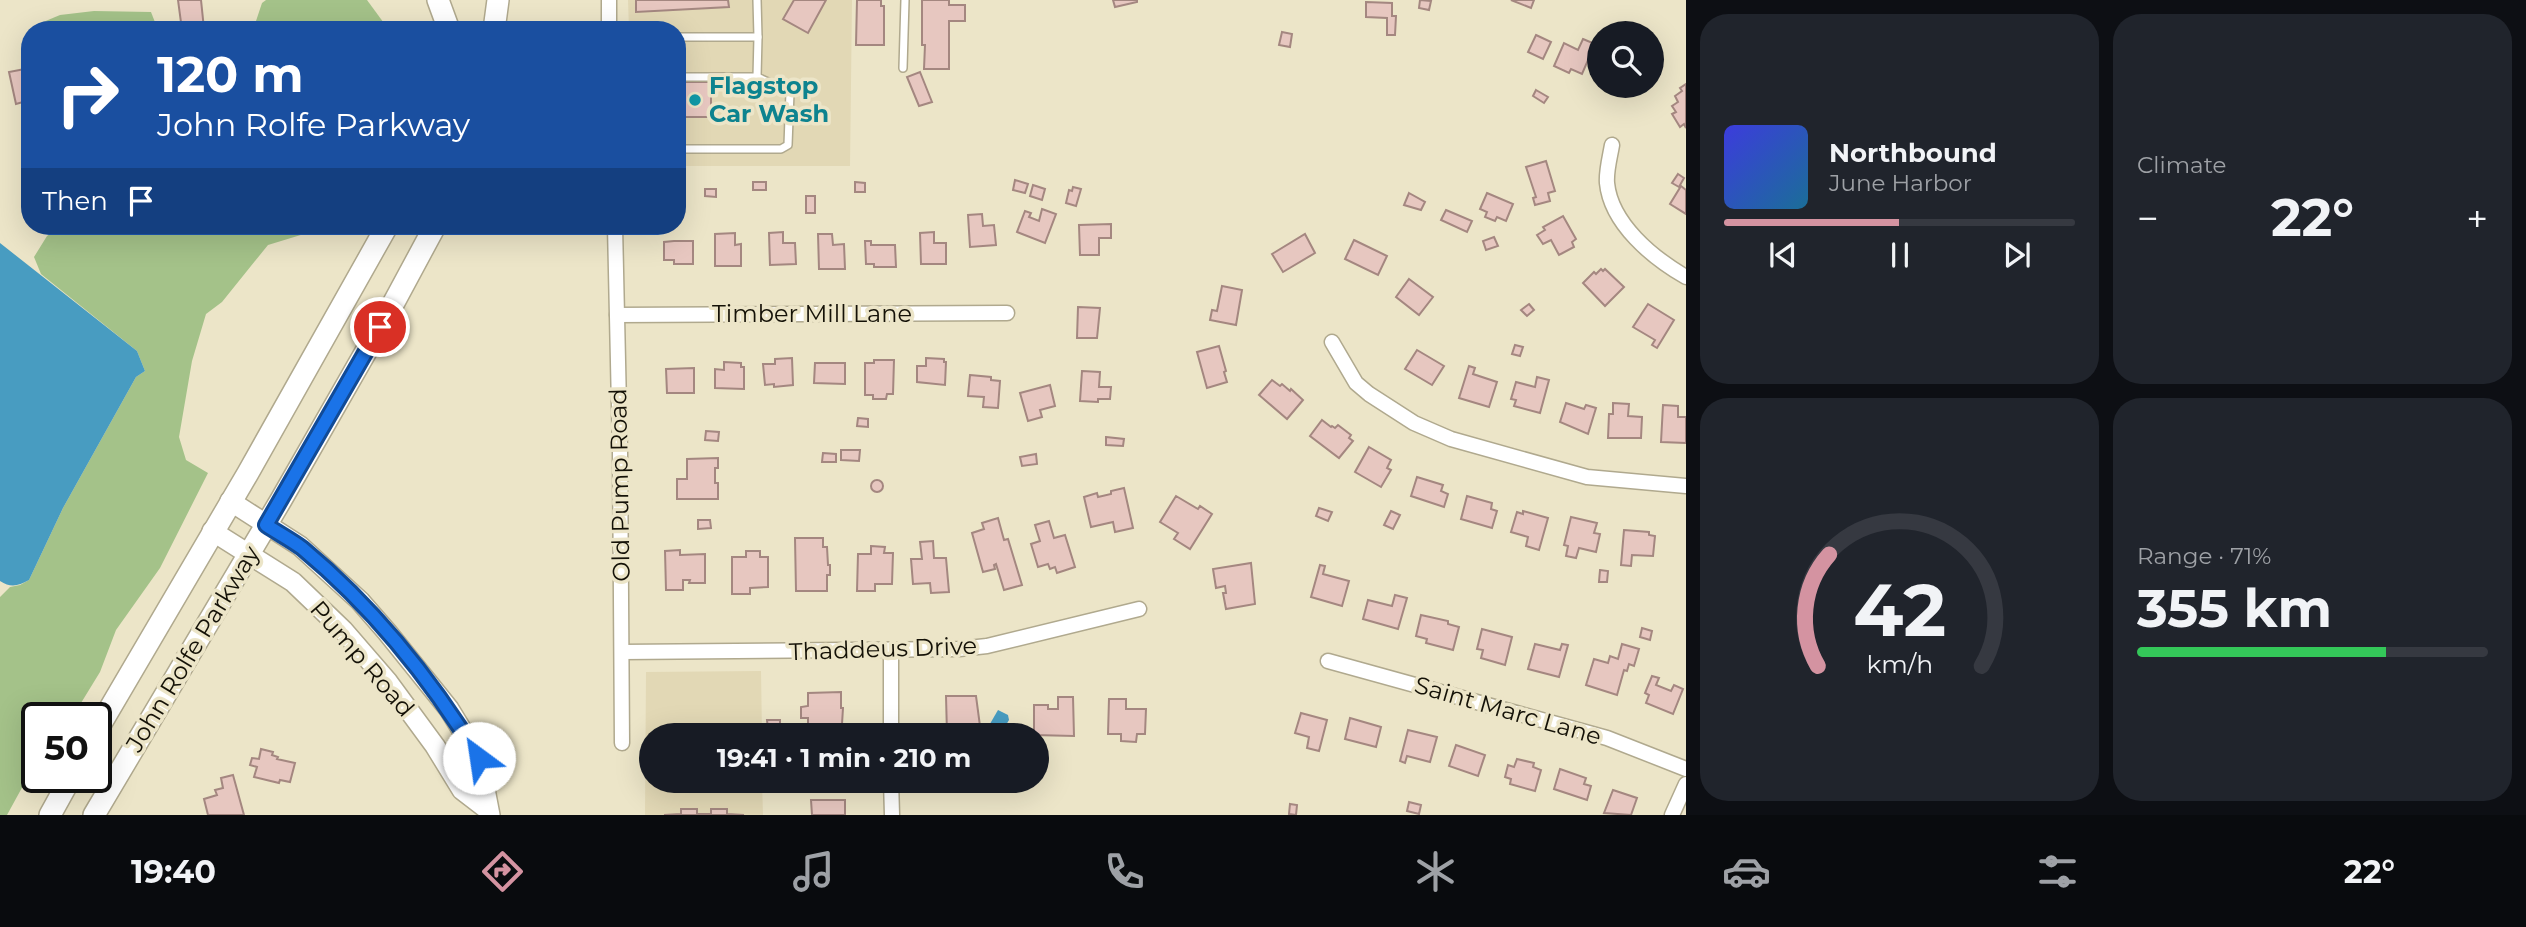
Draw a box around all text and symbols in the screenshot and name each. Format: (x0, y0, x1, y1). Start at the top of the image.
map controls (1587, 21, 1664, 98)
button: search (1587, 21, 1664, 98)
text: 120 m (157, 45, 304, 104)
icon: right (42, 49, 133, 140)
place label: Flagstop Car Wash (709, 71, 829, 128)
marker: Flagstop Car Wash (687, 92, 703, 108)
text: John Rolfe Parkway (157, 105, 470, 144)
text: Northbound (1829, 137, 1997, 169)
text: Climate (2137, 151, 2226, 179)
text: June Harbor (1829, 169, 1972, 197)
icon: arrive (122, 182, 160, 220)
text: Then (42, 185, 108, 217)
text: 22° (2271, 186, 2354, 249)
text: − (2137, 195, 2159, 242)
text: + (2466, 195, 2488, 242)
icon: previous (1764, 236, 1802, 274)
icon: pause (1881, 236, 1919, 274)
icon: next (1998, 236, 2036, 274)
pin (350, 297, 410, 357)
street label: Timber Mill Lane (712, 299, 912, 328)
icon: arrive (361, 308, 399, 346)
street label: Old Pump Road (603, 388, 636, 582)
street label: John Rolfe Parkway (119, 541, 265, 758)
text: Range · 71% (2137, 542, 2271, 570)
text: 42 (1853, 566, 1946, 654)
text: 355 km (2137, 577, 2332, 640)
street label: Pump Road (304, 595, 421, 723)
street label: Thaddeus Drive (788, 631, 978, 666)
text: km/h (1866, 648, 1933, 678)
street label: Saint Marc Lane (1411, 670, 1605, 751)
speed limit sign: 50 (21, 702, 112, 793)
position arrow (442, 721, 516, 795)
text: 19:41 · 1 min · 210 m (717, 742, 971, 774)
icon: directions (478, 847, 527, 896)
icon: music (789, 847, 838, 896)
icon: phone (1100, 847, 1149, 896)
icon: climate (1411, 847, 1460, 896)
icon: car (1722, 847, 1771, 896)
icon: filters (2033, 847, 2082, 896)
text: 19:40 (131, 852, 216, 891)
text: 22° (2344, 852, 2395, 891)

